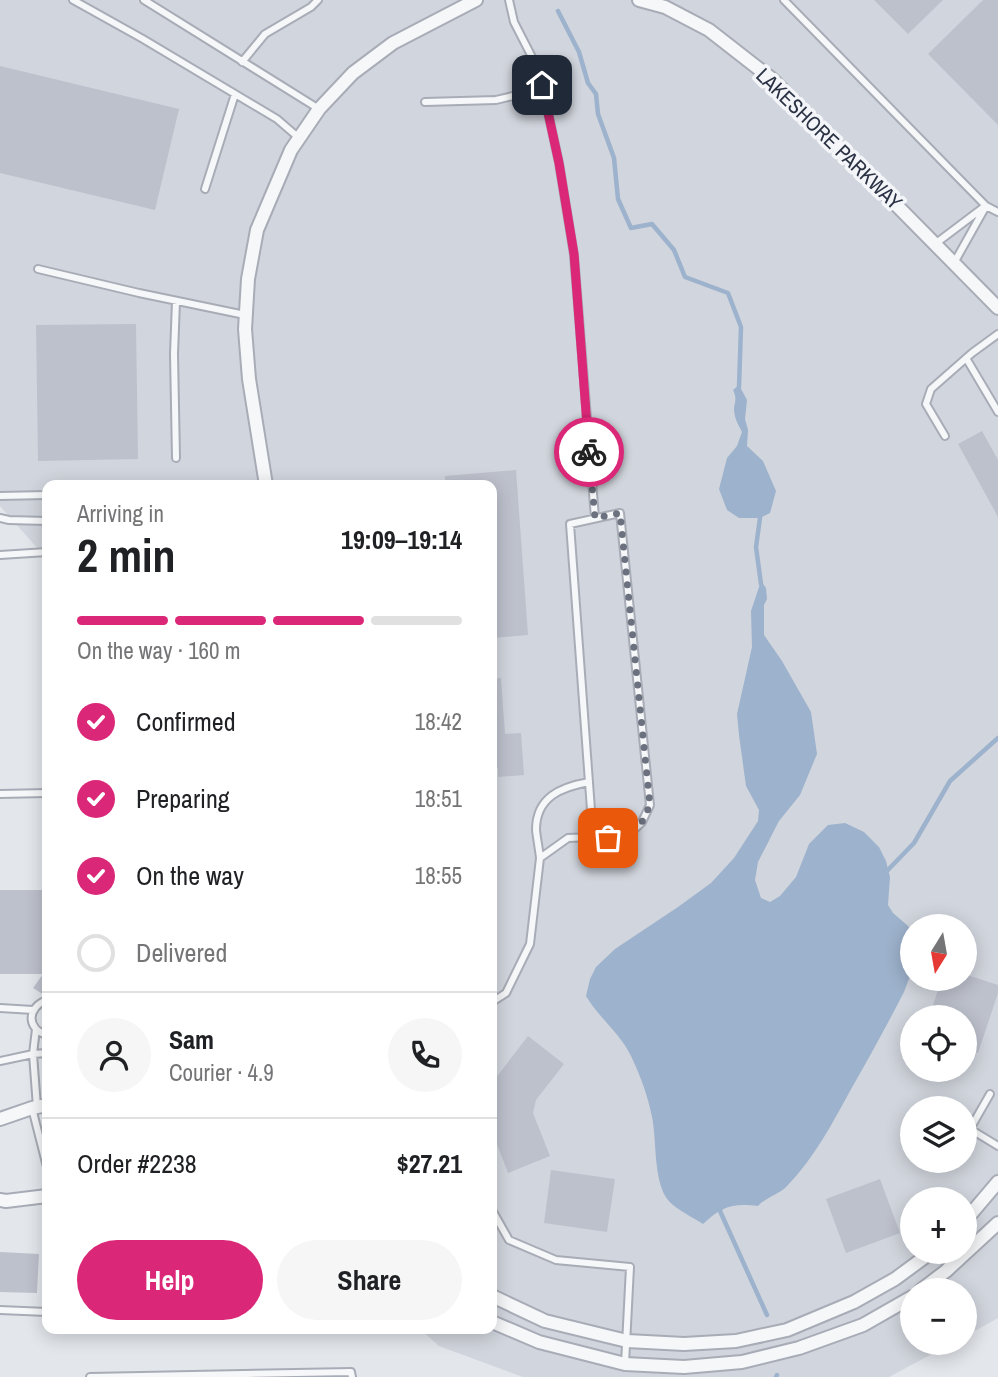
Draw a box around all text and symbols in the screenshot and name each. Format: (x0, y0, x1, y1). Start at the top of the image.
pin (512, 55, 572, 115)
street label: LAKESHORE PARKWAY (750, 61, 909, 216)
icon: home (523, 66, 561, 104)
courier (554, 417, 624, 487)
icon: bike (570, 433, 608, 471)
text: Arriving in (77, 498, 164, 529)
text: 19:09–19:14 (341, 522, 462, 557)
text: 2 min (77, 524, 176, 586)
text: On the way · 160 m (77, 635, 241, 666)
icon: check (77, 703, 115, 741)
text: Confirmed (136, 704, 236, 739)
text: 18:42 (415, 706, 462, 737)
icon: check (77, 780, 115, 818)
text: Preparing (136, 781, 230, 816)
text: 18:51 (415, 783, 462, 814)
pin (578, 808, 638, 868)
icon: bag (589, 819, 627, 857)
icon: check (77, 857, 115, 895)
text: On the way (136, 858, 244, 893)
text: 18:55 (415, 860, 462, 891)
north arrow (900, 914, 976, 990)
map controls (900, 914, 977, 1355)
text: Delivered (136, 935, 227, 970)
button: locate (900, 1005, 977, 1082)
button: person (77, 1018, 151, 1092)
button: phone (388, 1018, 462, 1092)
text: Sam (169, 1022, 214, 1057)
text: Courier · 4.9 (169, 1057, 274, 1088)
button: layers (900, 1096, 977, 1173)
text: Order #2238 (77, 1146, 197, 1181)
text: $27.21 (397, 1146, 462, 1181)
button: + (900, 1187, 977, 1264)
button: Help (77, 1240, 263, 1320)
button: Share (277, 1240, 462, 1320)
button: − (900, 1278, 977, 1355)

